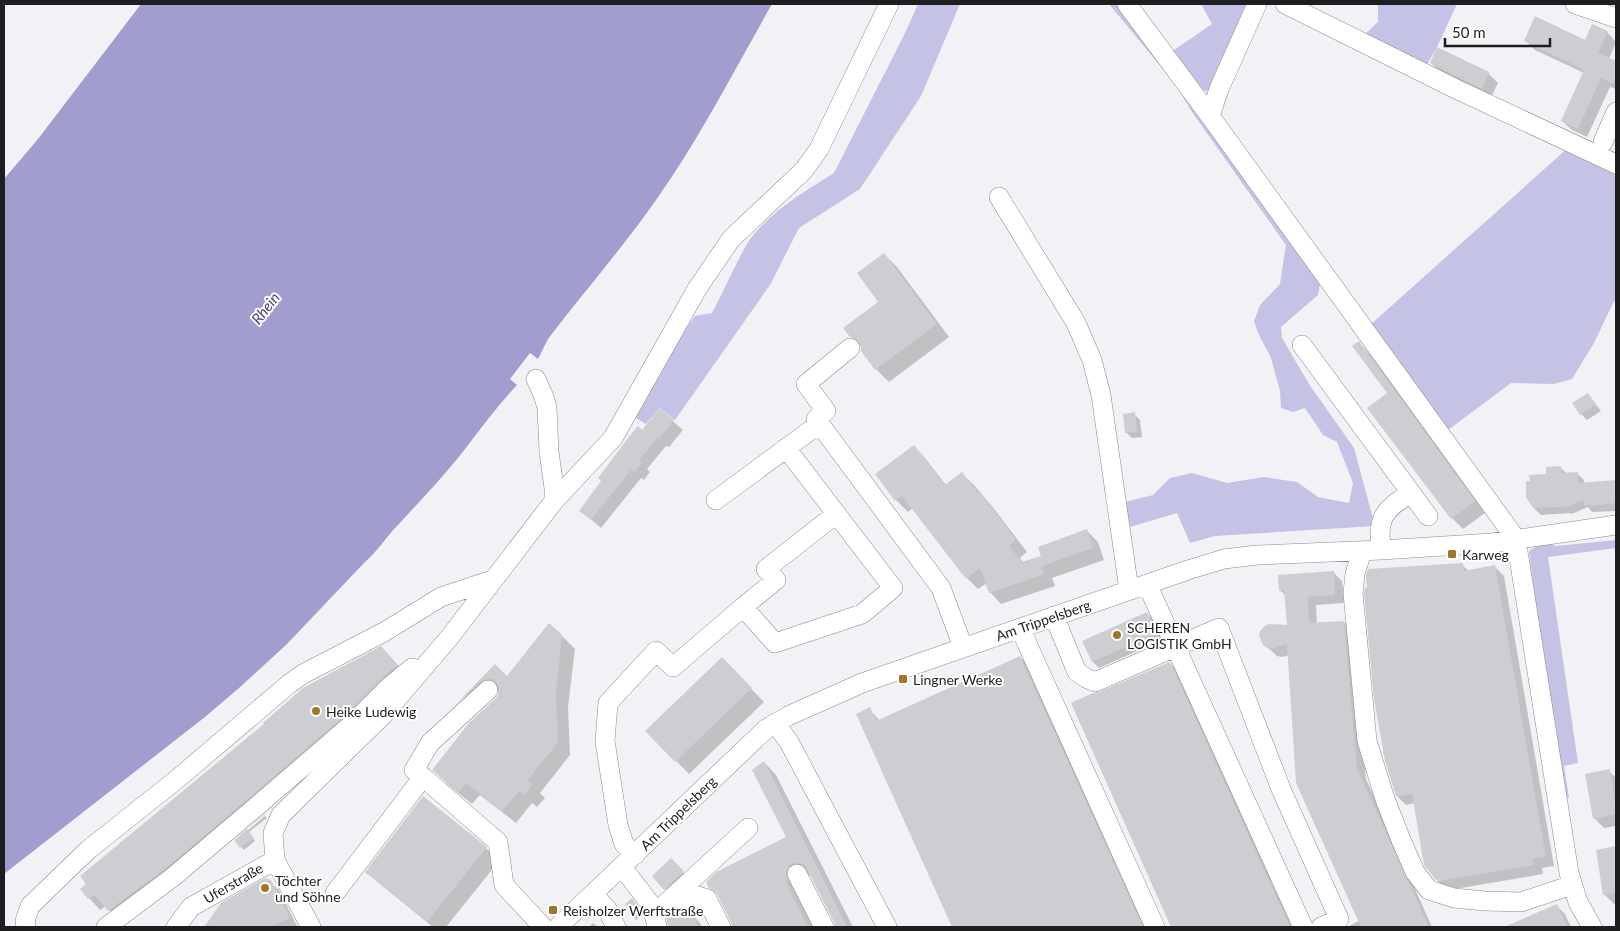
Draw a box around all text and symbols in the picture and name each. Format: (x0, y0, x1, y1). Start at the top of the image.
scale bar (1445, 15, 1550, 47)
text: 50 m (1452, 23, 1486, 41)
water label: Rhein (247, 289, 283, 327)
place label: Karweg (1462, 546, 1509, 563)
marker: Karweg (1446, 548, 1458, 560)
street label: Am Trippelsberg (993, 596, 1093, 644)
place label: SCHEREN LOGISTIK GmbH (1127, 619, 1232, 652)
marker: SCHEREN LOGISTIK GmbH (1111, 629, 1123, 641)
place label: Lingner Werke (913, 671, 1002, 688)
marker: Lingner Werke (897, 673, 909, 685)
place label: Heike Ludewig (326, 703, 416, 720)
marker: Heike Ludewig (310, 705, 322, 717)
street label: Am Trippelsberg (636, 772, 720, 854)
street label: Uferstraße (200, 859, 266, 907)
place label: Töchter und Söhne (275, 872, 341, 905)
marker: Töchter und Söhne (259, 882, 271, 894)
place label: Reisholzer Werftstraße (563, 902, 703, 919)
marker: Reisholzer Werftstraße (547, 904, 559, 916)

